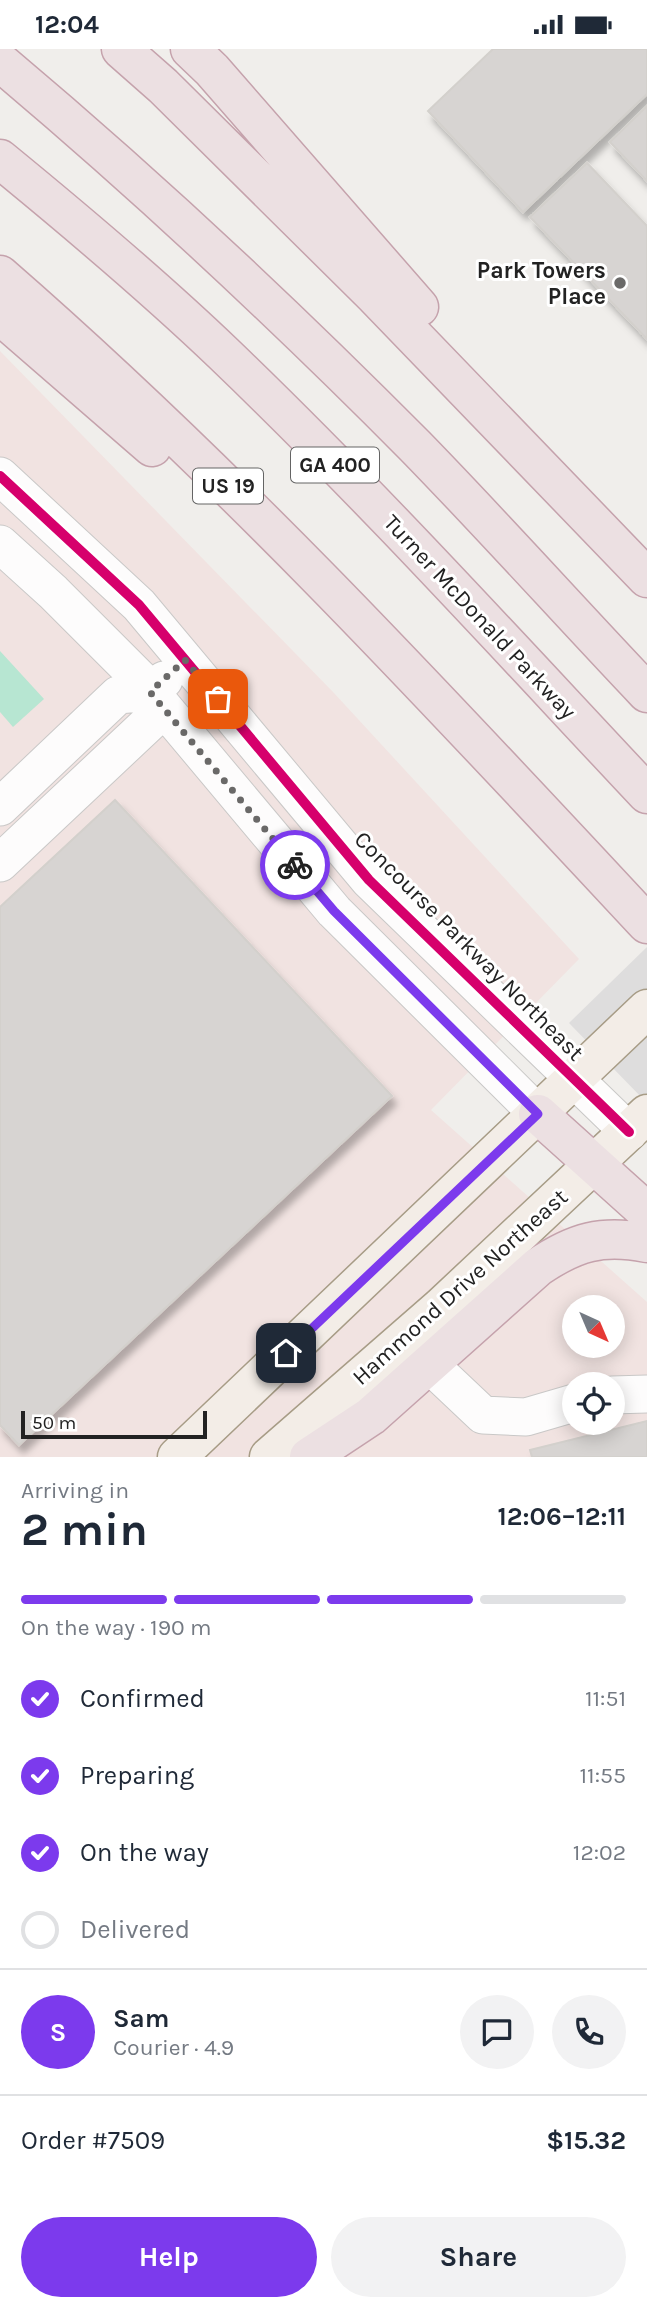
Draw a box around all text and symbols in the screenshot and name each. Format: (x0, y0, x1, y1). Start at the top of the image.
text: 12:04 (35, 9, 99, 40)
place label: Park Towers Place (477, 257, 606, 310)
marker: Park Towers Place (612, 275, 628, 291)
road number: GA 400 (291, 447, 379, 483)
road number: US 19 (193, 469, 263, 503)
street label: Turner McDonald Parkway (378, 509, 582, 725)
pin (188, 669, 248, 729)
icon: bag (199, 680, 237, 718)
street label: Concourse Parkway Northeast (349, 826, 589, 1066)
courier (260, 830, 330, 900)
icon: bike (276, 846, 314, 884)
street label: Hammond Drive Northeast (347, 1183, 573, 1391)
north arrow (562, 1295, 625, 1358)
map controls (562, 1295, 625, 1435)
pin (256, 1323, 316, 1383)
icon: home (267, 1334, 305, 1372)
button: locate (562, 1372, 625, 1435)
scale bar (21, 1408, 206, 1440)
text: 50 m (32, 1412, 76, 1434)
text: Arriving in (21, 1477, 129, 1504)
text: 12:06–12:11 (498, 1501, 626, 1532)
text: 2 min (21, 1503, 148, 1557)
text: On the way · 190 m (21, 1614, 212, 1641)
icon: check (21, 1680, 59, 1718)
text: Confirmed (80, 1683, 205, 1714)
text: 11:51 (585, 1685, 626, 1712)
icon: check (21, 1757, 59, 1795)
text: Preparing (80, 1760, 194, 1791)
text: 11:55 (580, 1762, 626, 1789)
icon: check (21, 1834, 59, 1872)
text: On the way (80, 1837, 209, 1868)
text: 12:02 (573, 1839, 626, 1866)
text: Delivered (80, 1914, 190, 1945)
button: chat (460, 1995, 534, 2069)
button: phone (552, 1995, 626, 2069)
text: Sam (113, 2003, 169, 2034)
text: S (50, 2017, 66, 2048)
text: Courier · 4.9 (113, 2034, 234, 2061)
text: Order #7509 (21, 2125, 165, 2156)
text: $15.32 (546, 2125, 626, 2156)
button: Help (21, 2217, 317, 2297)
button: Share (331, 2217, 626, 2297)

